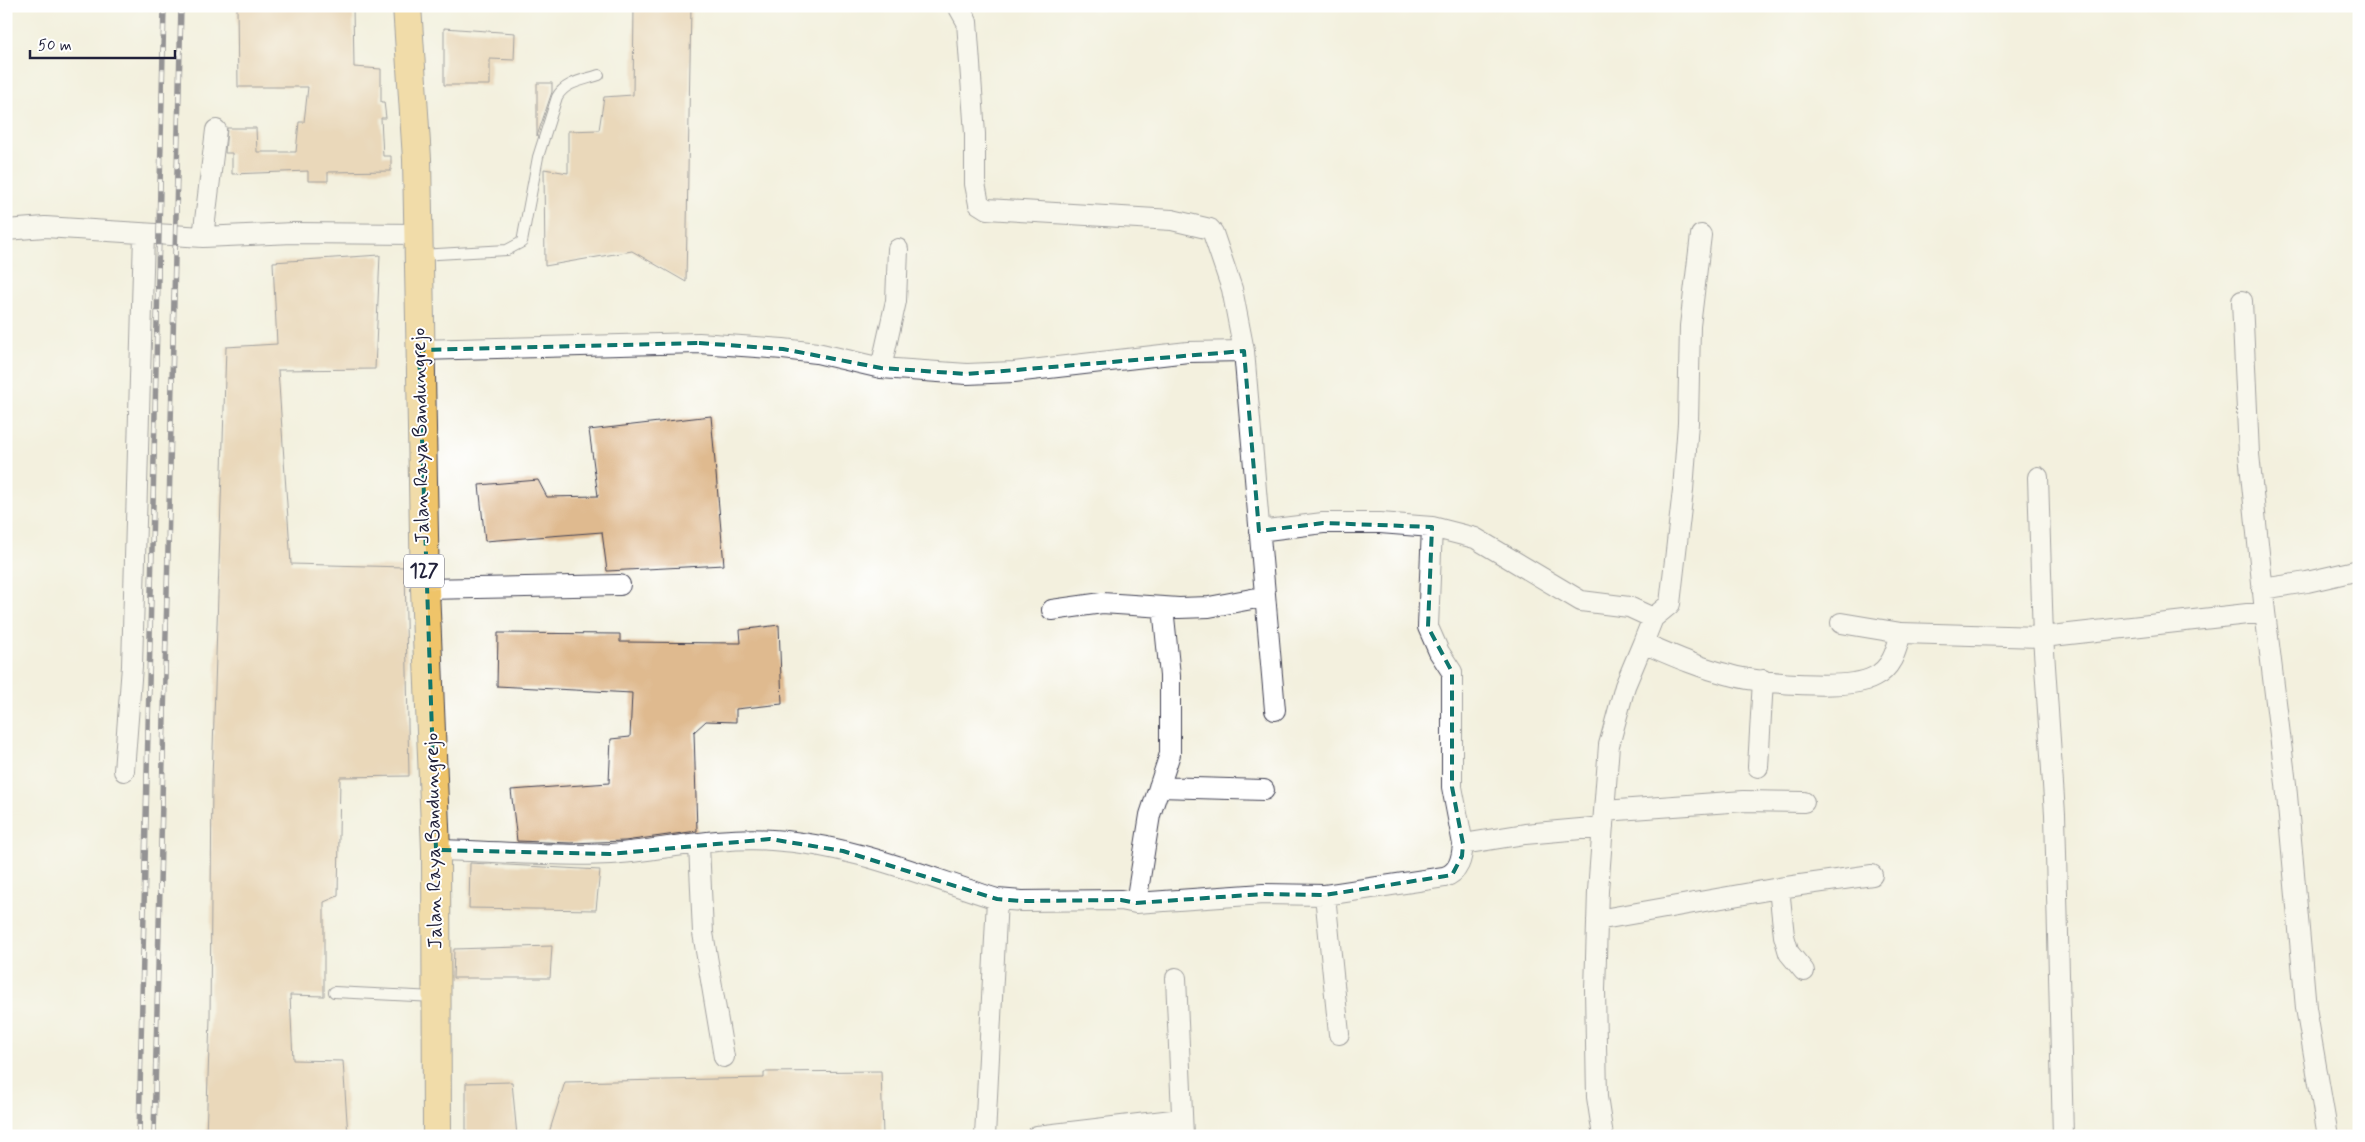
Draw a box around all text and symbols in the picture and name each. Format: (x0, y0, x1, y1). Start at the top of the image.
scale bar (30, 28, 175, 60)
text: 50 m (38, 36, 72, 56)
street label: Jalan Raya Bandungrejo (406, 328, 436, 544)
road number: 127 (404, 554, 444, 588)
street label: Jalan Raya Bandungrejo (419, 733, 449, 949)

